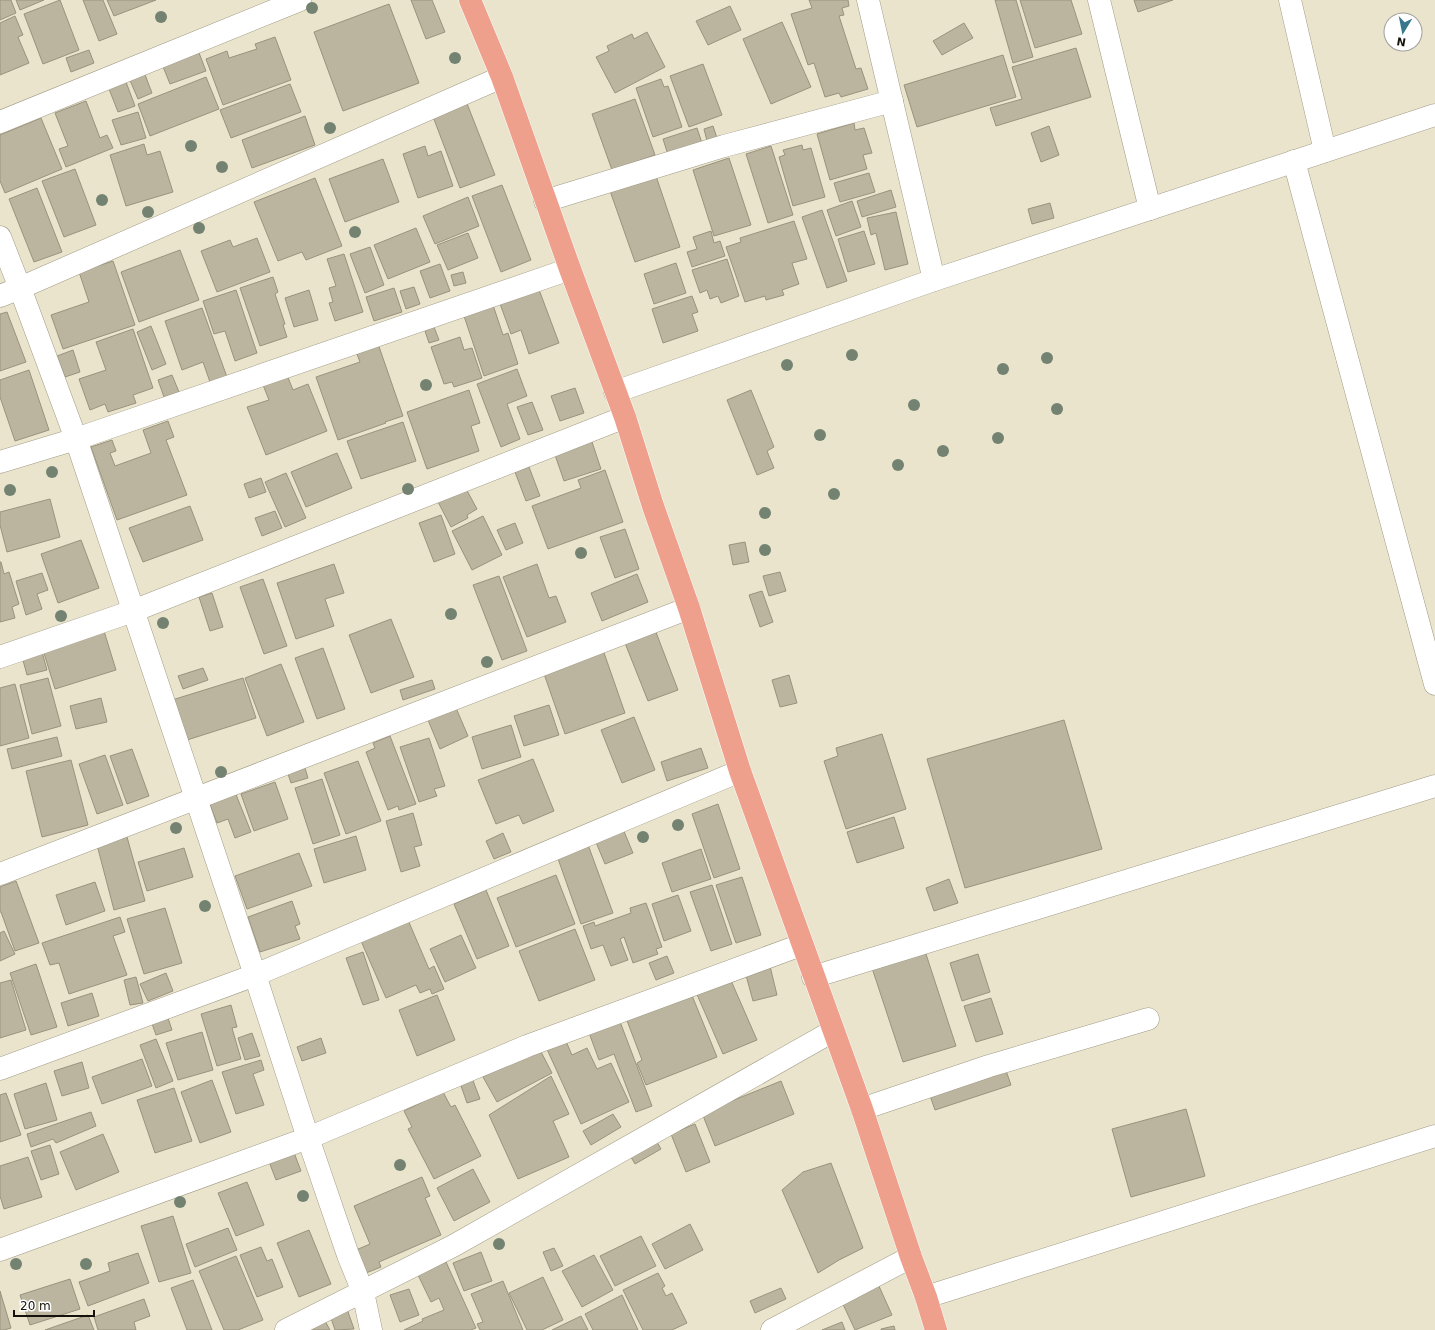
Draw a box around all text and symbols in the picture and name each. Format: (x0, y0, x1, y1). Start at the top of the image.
north arrow (1383, 12, 1423, 52)
text: N (1396, 34, 1407, 49)
scale bar (14, 1292, 94, 1318)
text: 20 m (20, 1299, 51, 1313)

